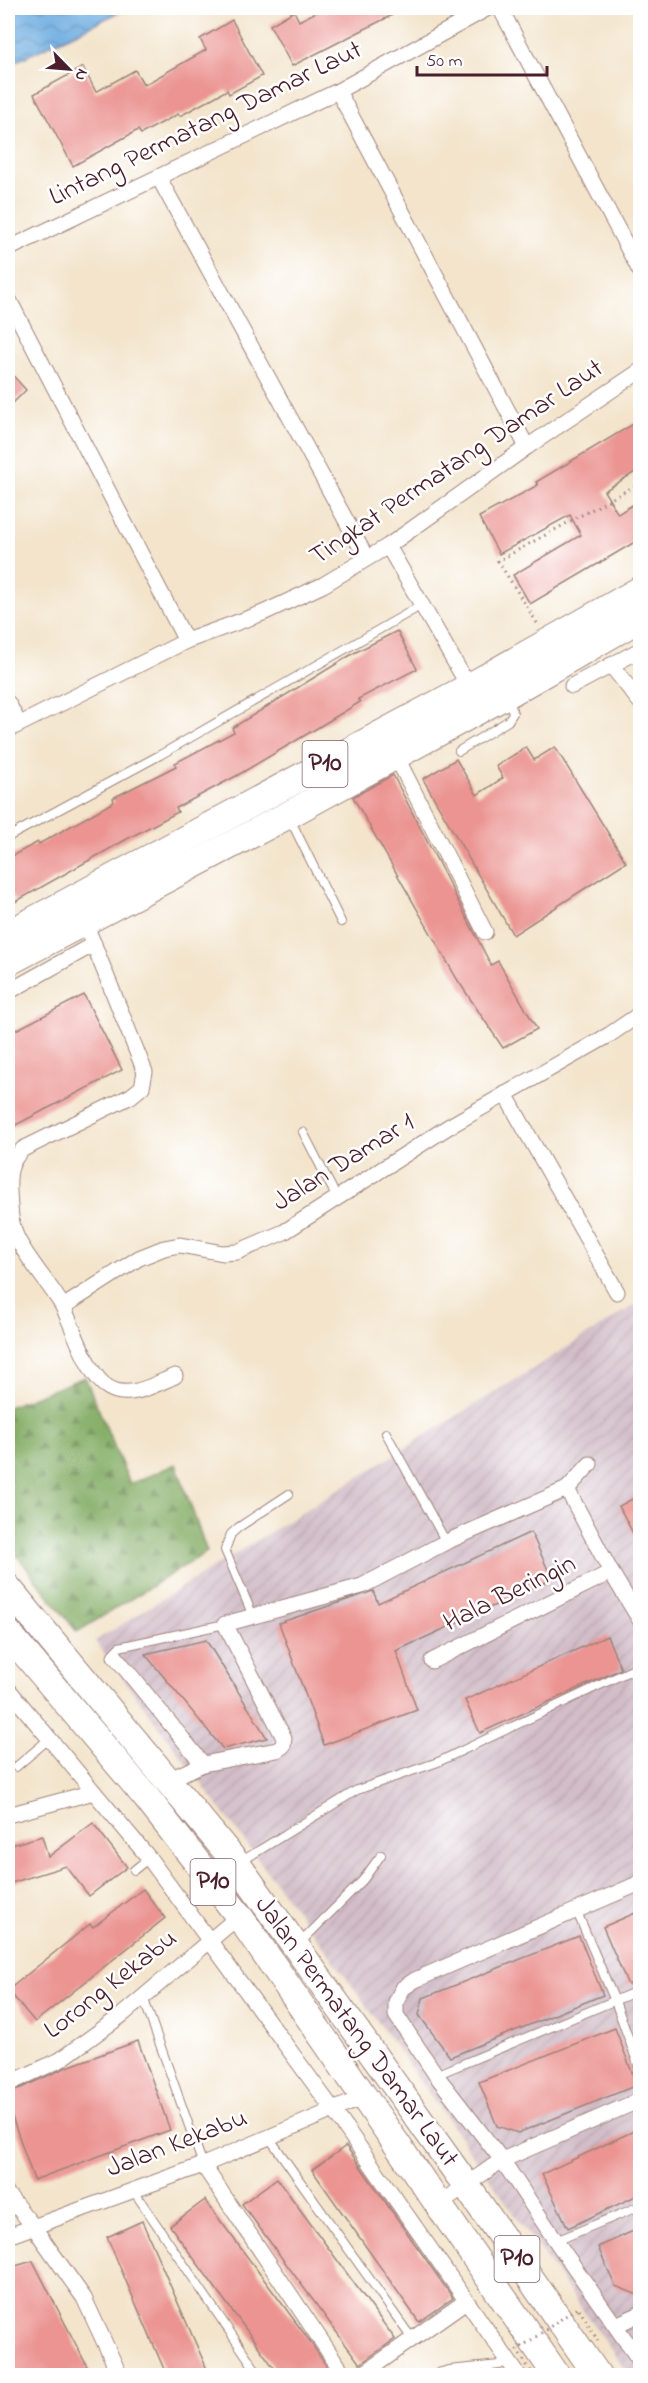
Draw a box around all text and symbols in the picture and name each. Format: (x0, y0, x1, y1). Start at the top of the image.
street label: Lintang Permatang Damar Laut (43, 31, 369, 217)
north arrow (39, 39, 99, 99)
scale bar (417, 39, 548, 77)
text: 50 m (426, 49, 463, 75)
text: N (68, 65, 94, 85)
street label: Tingkat Permatang Damar Laut (302, 350, 612, 576)
road number: P10 (302, 741, 348, 787)
street label: Jalan Damar 1 (266, 1104, 422, 1222)
street label: Hala Beringin (437, 1545, 583, 1643)
road number: P10 (190, 1859, 236, 1905)
street label: Jalan Permatang Damar Laut (244, 1888, 468, 2176)
street label: Lorong Kekabu (36, 1920, 186, 2050)
street label: Jalan Kekabu (101, 2099, 253, 2189)
road number: P10 (494, 2236, 540, 2282)

